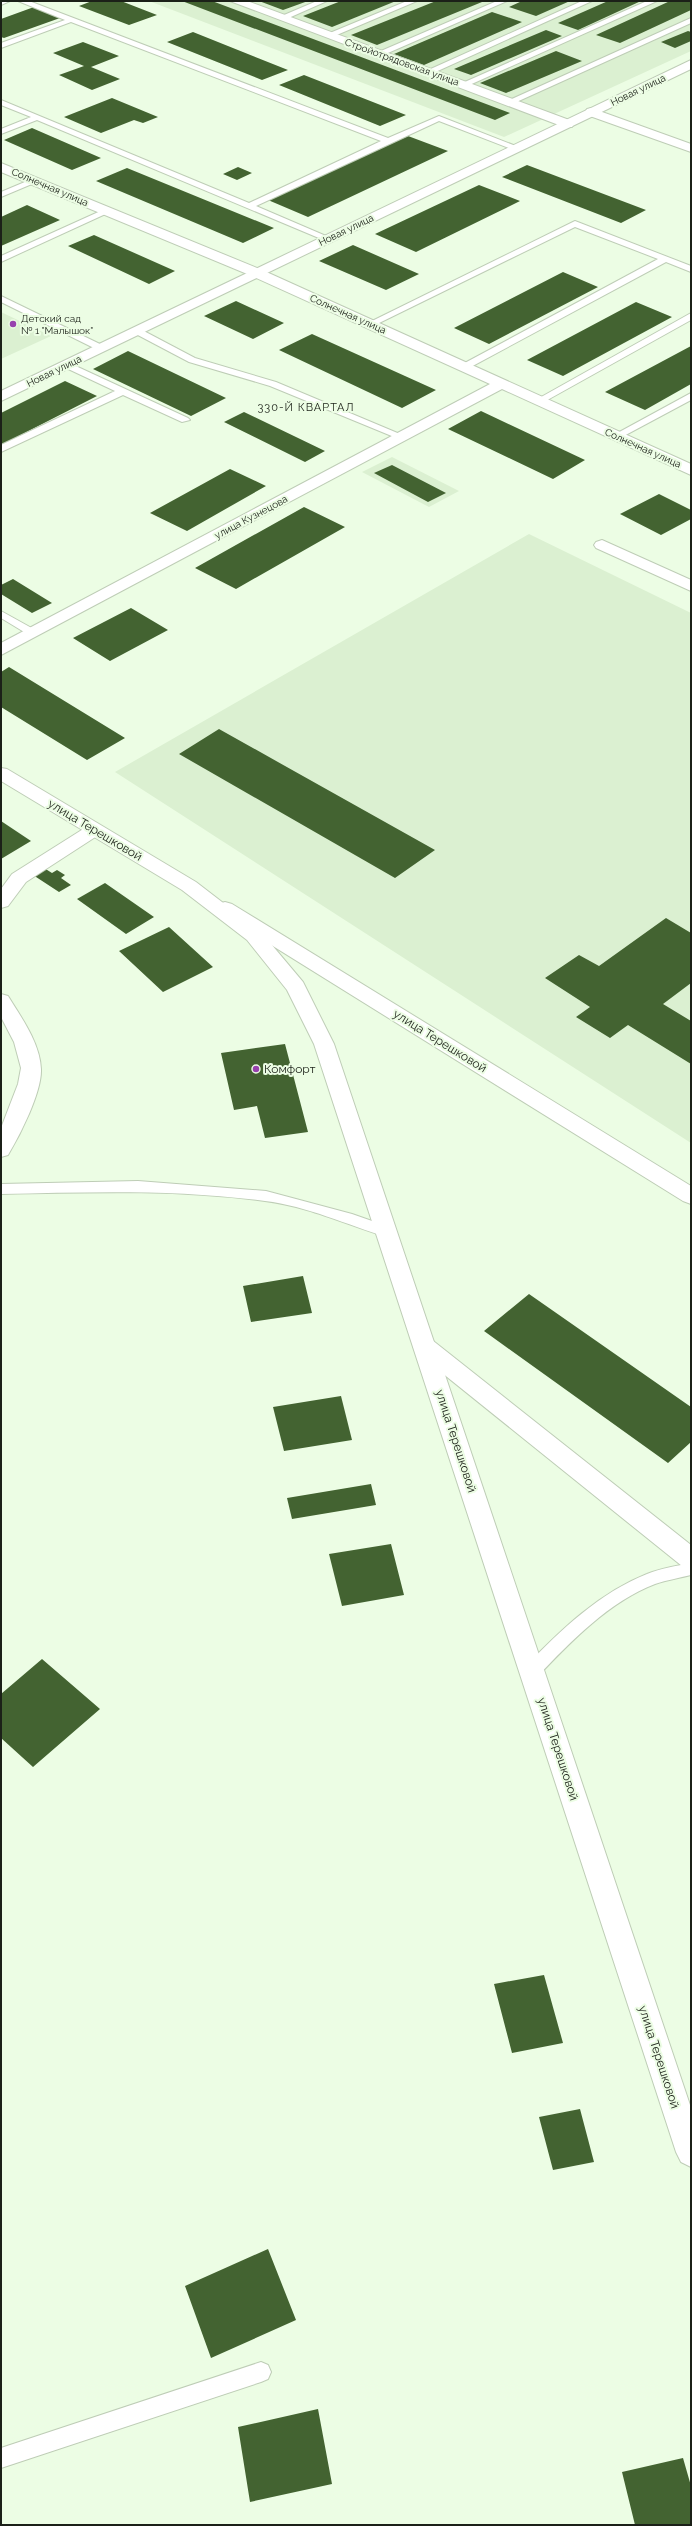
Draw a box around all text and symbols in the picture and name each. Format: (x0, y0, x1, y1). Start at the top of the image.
street label: Стройотрядовская улица (343, 36, 461, 88)
street label: Новая улица (609, 72, 667, 108)
street label: Солнечная улица (10, 166, 90, 208)
street label: Новая улица (317, 212, 375, 248)
street label: Солнечная улица (308, 292, 388, 336)
place label: Детский сад № 1 "Малышок" (21, 313, 93, 336)
marker: Детский сад № 1 "Малышок" (8, 319, 18, 329)
street label: Новая улица (25, 353, 83, 389)
district label: 330-Й КВАРТАЛ (257, 401, 355, 414)
street label: Солнечная улица (603, 426, 683, 470)
street label: улица Кузнецова (213, 493, 289, 541)
street label: улица Терешковой (45, 796, 145, 864)
street label: улица Терешковой (391, 1007, 489, 1075)
place label: Комфорт (264, 1062, 316, 1076)
marker: Комфорт (251, 1064, 261, 1074)
street label: улица Терешковой (433, 1388, 479, 1494)
street label: улица Терешковой (535, 1696, 581, 1802)
street label: улица Терешковой (636, 2004, 682, 2110)

